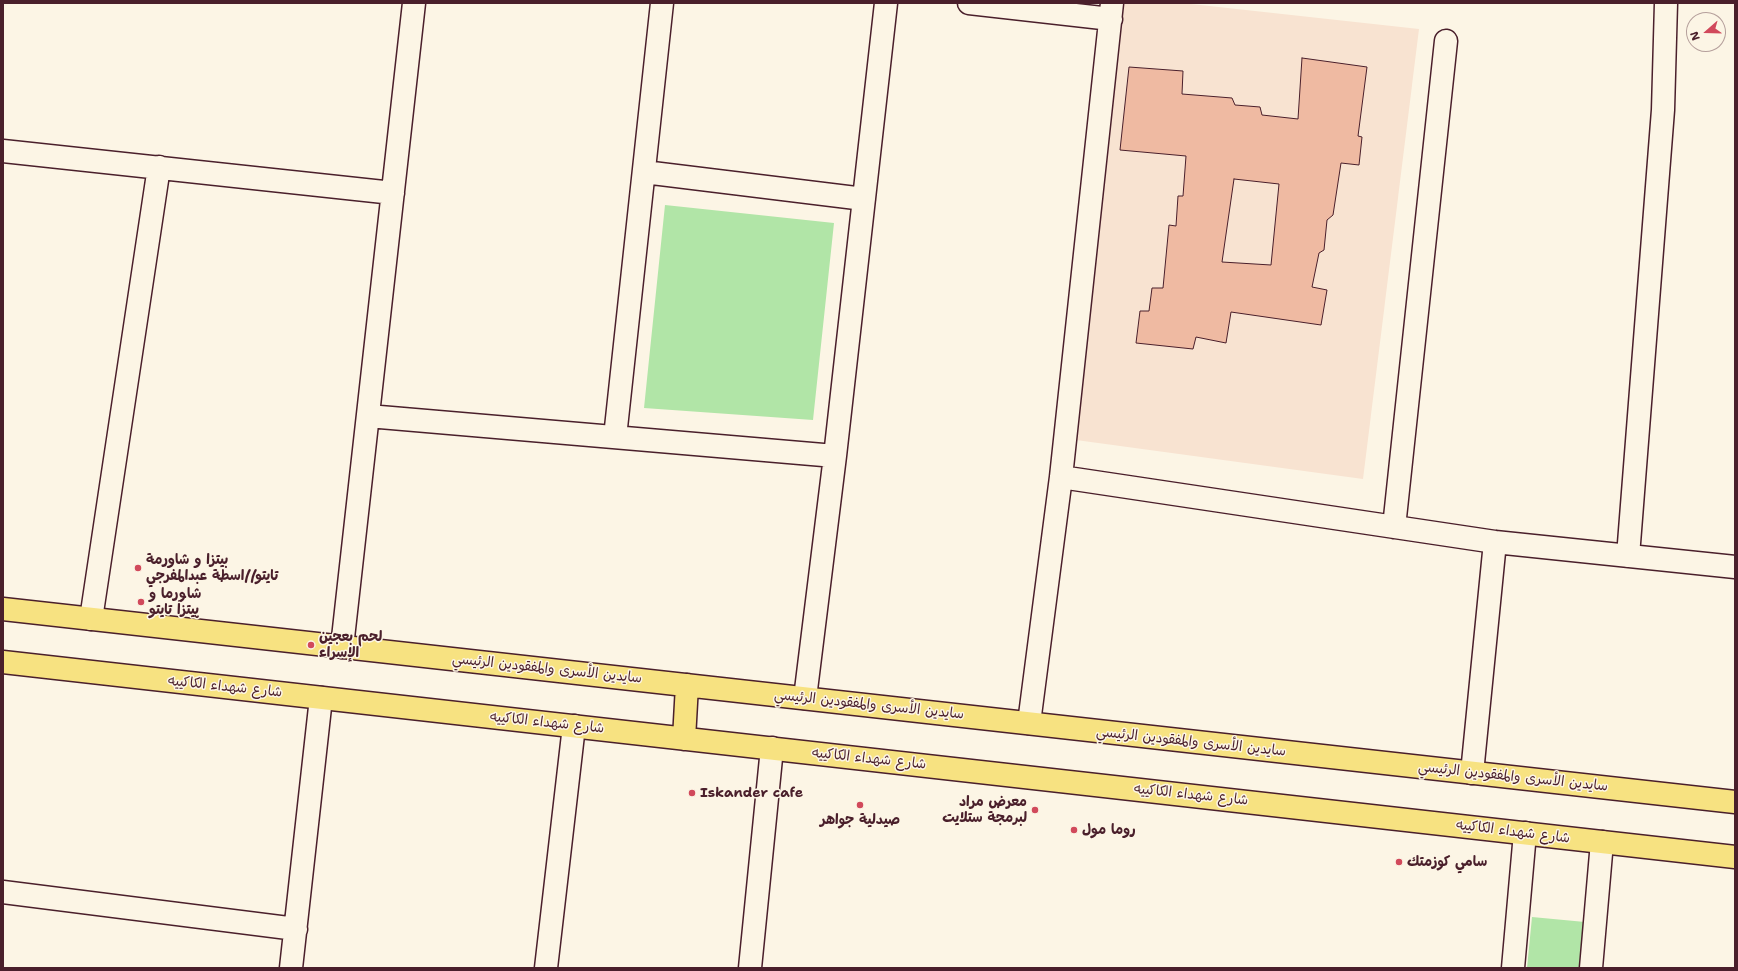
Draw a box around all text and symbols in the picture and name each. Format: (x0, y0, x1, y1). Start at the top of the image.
north arrow (1686, 12, 1726, 52)
text: N (1687, 29, 1704, 43)
place label: بيتزا و شاورمة تايتو//اسطة عبدالمفرجي (146, 552, 278, 584)
marker: بيتزا و شاورمة تايتو//اسطة عبدالمفرجي (133, 563, 143, 573)
place label: شاورما و پیتزا تايتو (149, 586, 201, 618)
marker: شاورما و پیتزا تايتو (136, 597, 146, 607)
place label: لحم بعجين الإسراء (319, 629, 382, 662)
marker: لحم بعجين الإسراء (306, 640, 316, 650)
street label: سايدين الأسرى والمفقودين الرئيسي (451, 651, 643, 687)
street label: شارع شهداء الكاكييه (167, 673, 283, 701)
street label: سايدين الأسرى والمفقودين الرئيسي (773, 687, 965, 723)
street label: شارع شهداء الكاكييه (489, 709, 605, 737)
street label: سايدين الأسرى والمفقودين الرئيسي (1095, 724, 1287, 760)
street label: شارع شهداء الكاكييه (811, 745, 927, 773)
street label: سايدين الأسرى والمفقودين الرئيسي (1417, 759, 1609, 795)
street label: شارع شهداء الكاكييه (1133, 781, 1249, 809)
place label: Iskander cafe (700, 785, 803, 801)
marker: Iskander cafe (687, 788, 697, 798)
place label: معرض مراد لبرمجة ستلايت (942, 794, 1027, 826)
marker: صيدلية جواهر (855, 800, 865, 810)
marker: معرض مراد لبرمجة ستلايت (1030, 805, 1040, 815)
place label: صيدلية جواهر (820, 812, 900, 828)
street label: شارع شهداء الكاكييه (1455, 817, 1571, 847)
place label: روما مول (1082, 822, 1136, 838)
marker: روما مول (1069, 825, 1079, 835)
place label: سامي كوزمتك (1407, 854, 1487, 870)
marker: سامي كوزمتك (1394, 857, 1404, 867)

